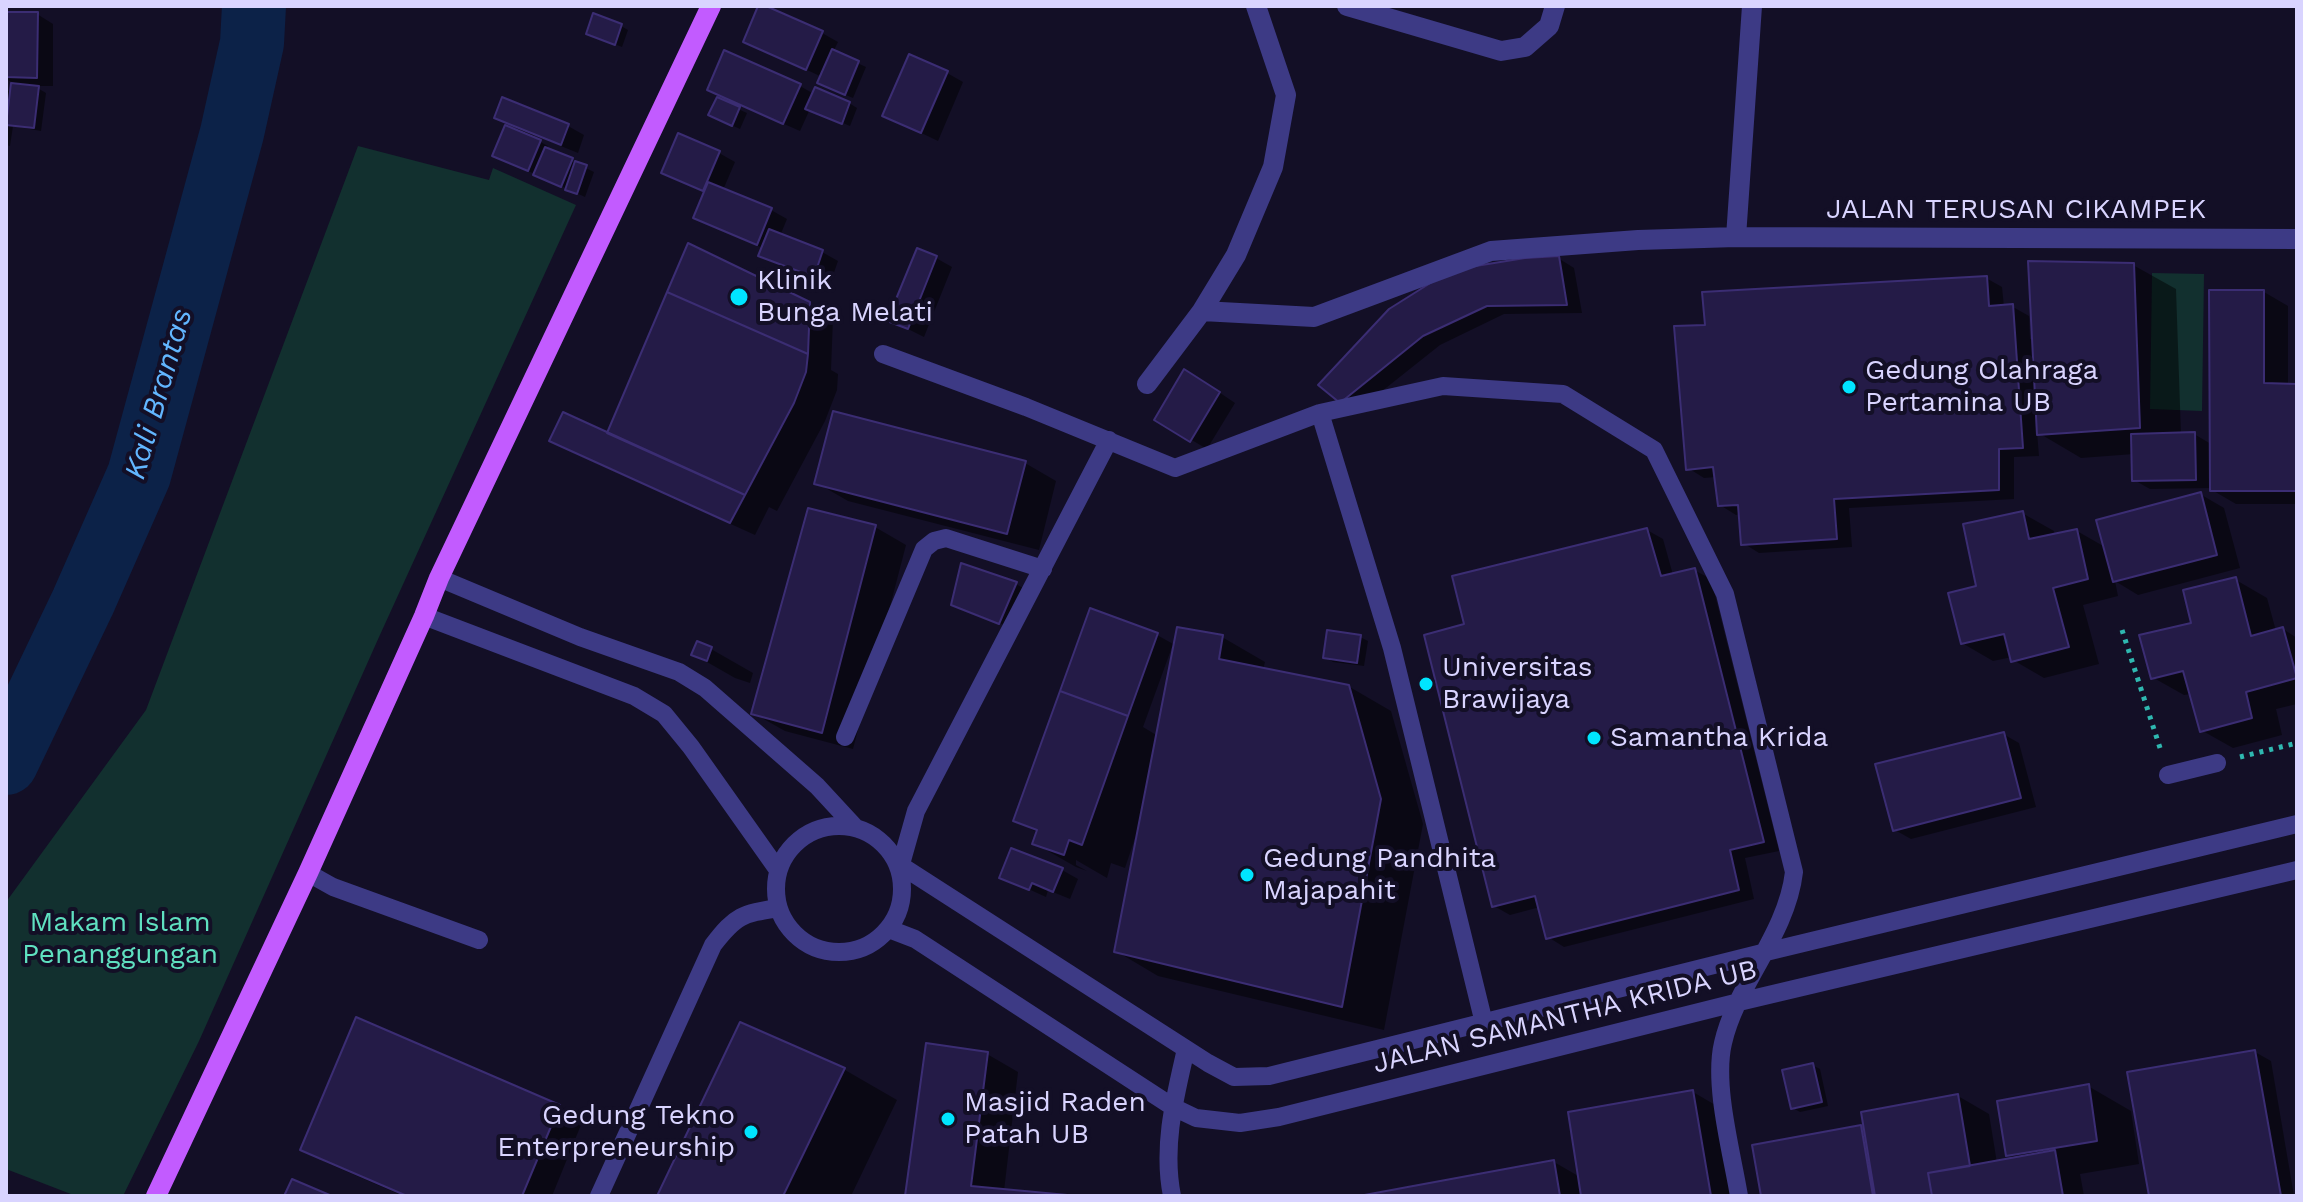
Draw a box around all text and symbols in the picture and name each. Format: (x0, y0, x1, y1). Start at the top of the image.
street label: JALAN TERUSAN CIKAMPEK (1826, 193, 2206, 227)
place label: Klinik Bunga Melati (757, 264, 933, 330)
marker: Klinik Bunga Melati (728, 286, 750, 308)
water label: Kali Brantas (117, 304, 201, 484)
place label: Gedung Olahraga Pertamina UB (1865, 354, 2098, 420)
marker: Gedung Olahraga Pertamina UB (1840, 378, 1858, 396)
place label: Universitas Brawijaya (1442, 651, 1593, 717)
marker: Universitas Brawijaya (1417, 675, 1435, 693)
place label: Samantha Krida (1610, 721, 1828, 755)
marker: Samantha Krida (1585, 729, 1603, 747)
place label: Gedung Pandhita Majapahit (1263, 842, 1496, 908)
marker: Gedung Pandhita Majapahit (1238, 866, 1256, 884)
park label: Makam Islam Penanggungan (22, 906, 218, 972)
street label: JALAN SAMANTHA KRIDA UB (1369, 953, 1761, 1081)
place label: Masjid Raden Patah UB (964, 1086, 1146, 1152)
place label: Gedung Tekno Enterpreneurship (497, 1099, 735, 1165)
marker: Masjid Raden Patah UB (939, 1110, 957, 1128)
marker: Gedung Tekno Enterpreneurship (742, 1123, 760, 1141)

